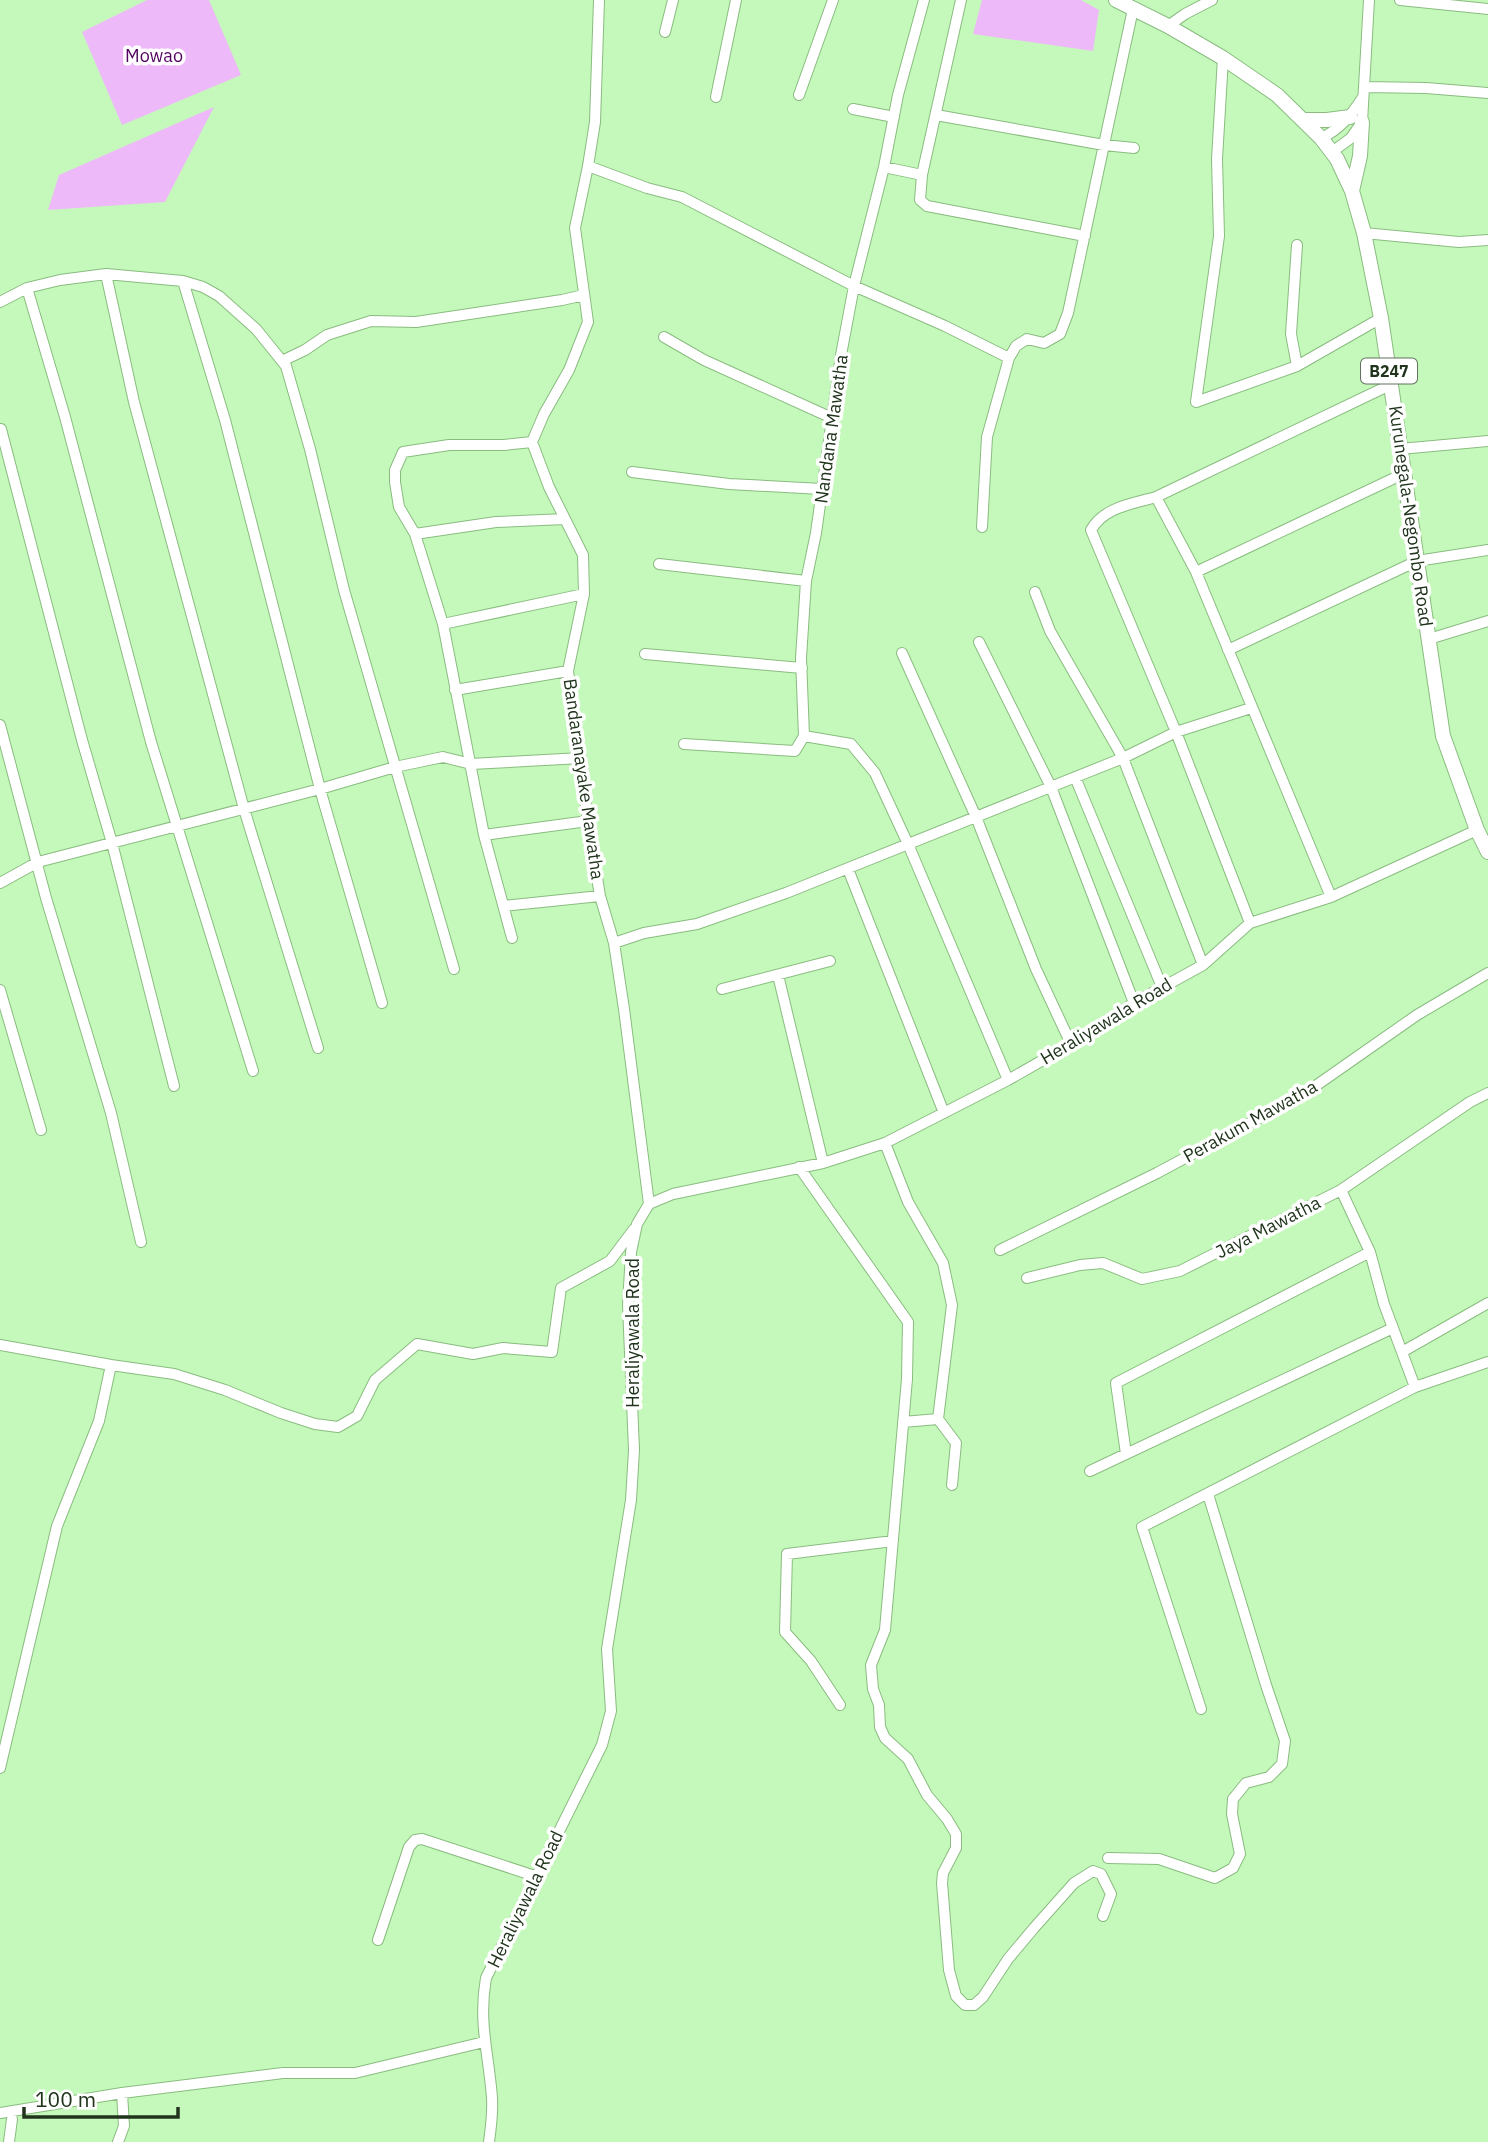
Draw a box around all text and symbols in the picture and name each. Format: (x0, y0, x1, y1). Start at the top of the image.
park label: Mowao (125, 44, 183, 67)
street label: Nandana Mawatha (809, 353, 853, 505)
road number: B247 (1361, 358, 1417, 384)
street label: Kurunegala-Negombo Road (1384, 404, 1438, 628)
street label: Bandaranayake Mawatha (558, 677, 610, 881)
street label: Heraliyawala Road (1036, 973, 1176, 1069)
street label: Perakum Mawatha (1179, 1074, 1321, 1167)
street label: Jaya Mawatha (1212, 1190, 1325, 1263)
street label: Heraliyawala Road (621, 1258, 644, 1408)
street label: Heraliyawala Road (482, 1827, 568, 1971)
scale bar (24, 2076, 178, 2120)
text: 100 m (35, 2085, 96, 2113)

